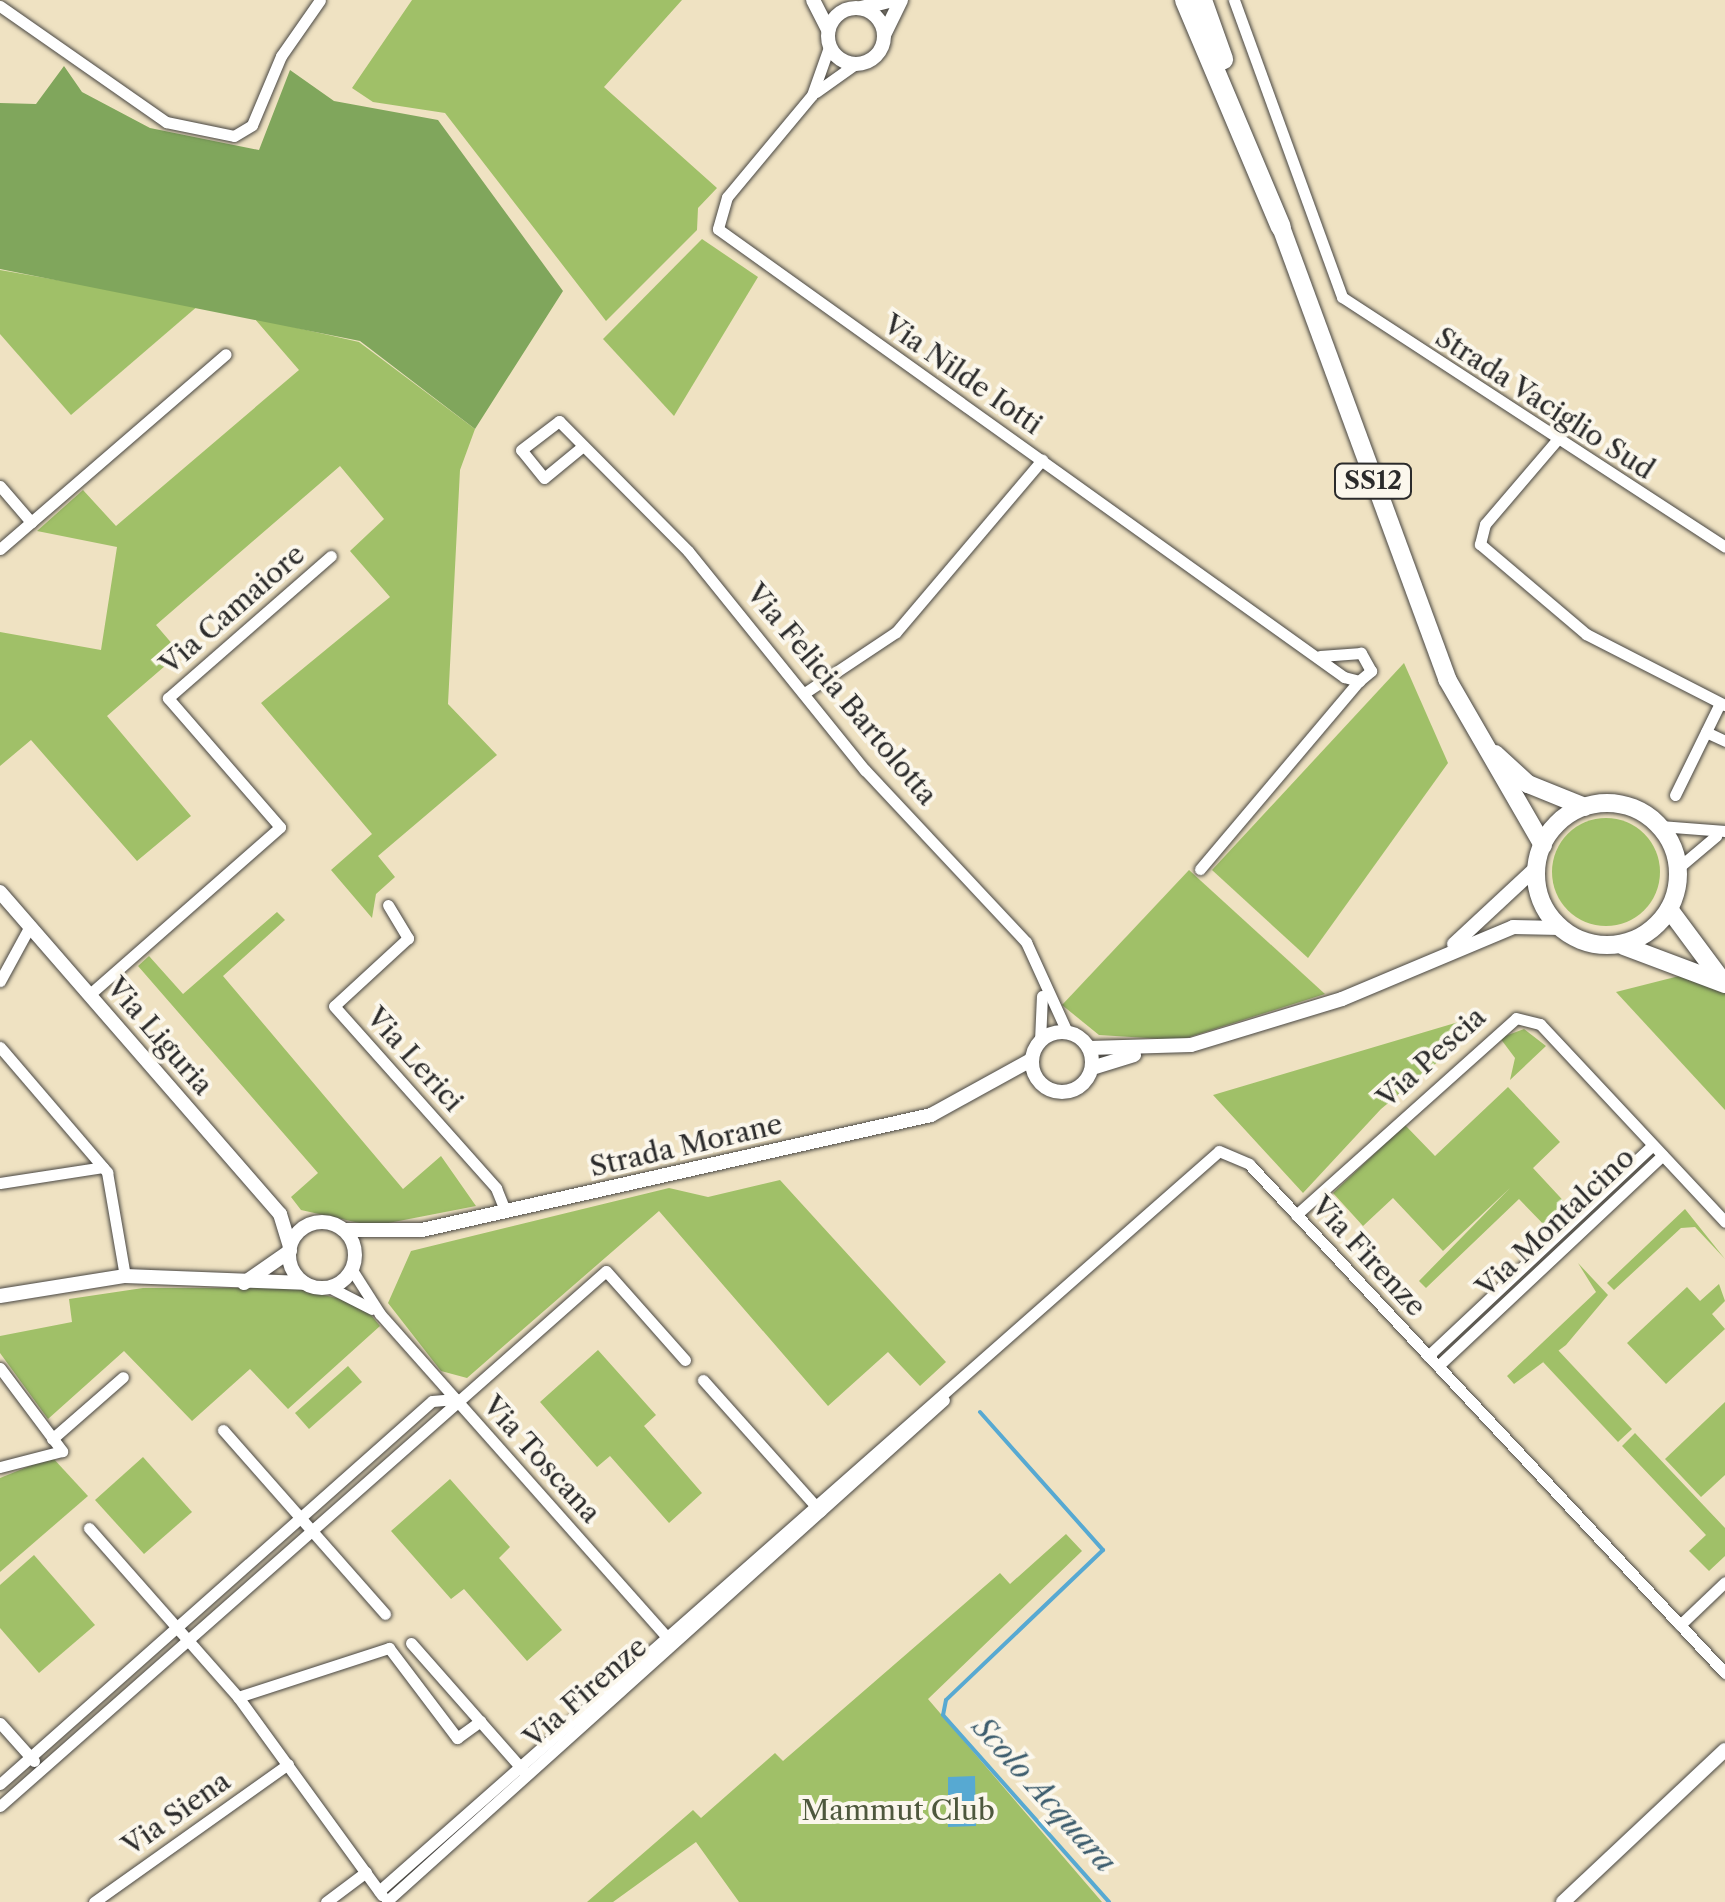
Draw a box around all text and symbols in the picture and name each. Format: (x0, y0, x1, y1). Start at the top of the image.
street label: Via Nilde Iotti (877, 307, 1049, 441)
street label: Strada Vaciglio Sud (1429, 319, 1661, 487)
road number: SS12 (1333, 461, 1413, 501)
street label: Via Camaiore (153, 537, 311, 681)
street label: Via Felicia Bartolotta (739, 576, 945, 812)
street label: Via Liguria (100, 970, 220, 1102)
street label: Via Pescia (1370, 999, 1492, 1115)
street label: Via Lerici (360, 1000, 470, 1118)
street label: Strada Morane (586, 1106, 786, 1184)
street label: Via Montalcino (1469, 1140, 1641, 1304)
street label: Via Firenze (1305, 1189, 1433, 1323)
street label: Via Toscana (476, 1388, 608, 1530)
street label: Via Firenze (516, 1629, 654, 1755)
water label: Scolo Acquara (965, 1710, 1123, 1880)
street label: Via Siena (115, 1764, 237, 1862)
park label: Mammut Club (801, 1793, 995, 1827)

